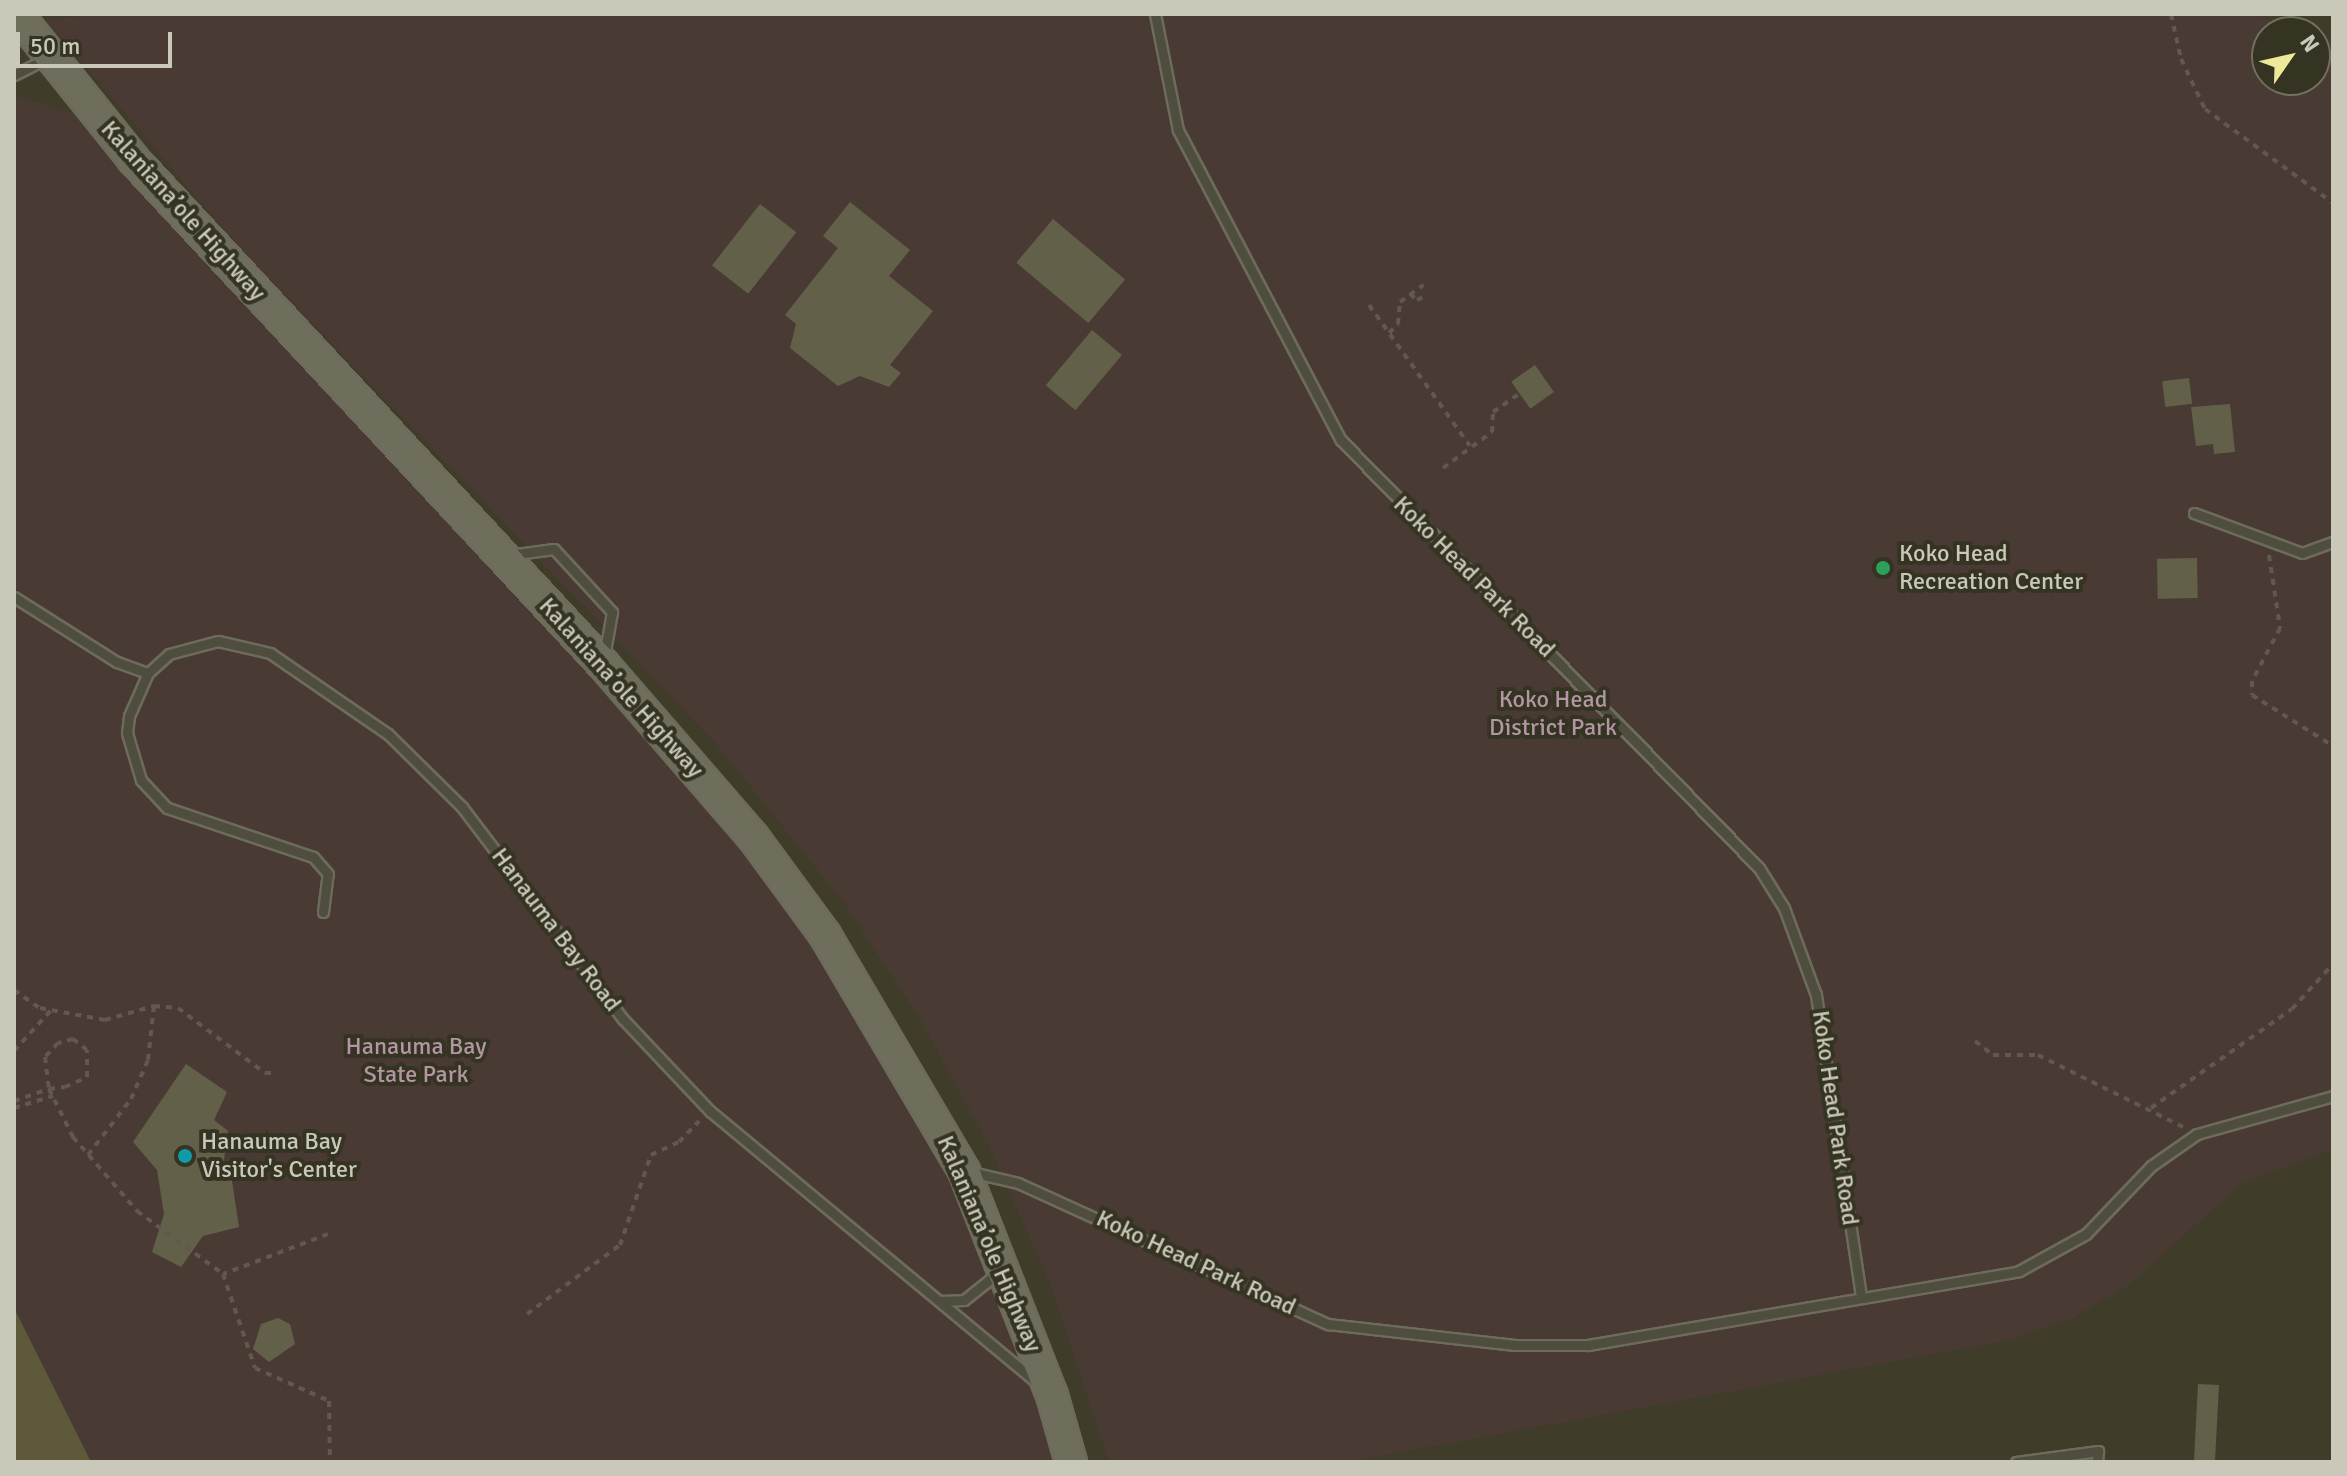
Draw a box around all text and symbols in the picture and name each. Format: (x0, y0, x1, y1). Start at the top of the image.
scale bar (20, 16, 176, 66)
north arrow (2251, 16, 2331, 96)
text: N (2294, 30, 2325, 57)
text: 50 m (30, 31, 80, 61)
street label: Kalaniana’ole Highway (95, 115, 271, 307)
street label: Koko Head Park Road (1387, 490, 1561, 664)
place label: Koko Head Recreation Center (1899, 540, 2083, 596)
marker: Koko Head Recreation Center (1874, 559, 1892, 577)
street label: Kalaniana’ole Highway (533, 592, 709, 784)
park label: Koko Head District Park (1489, 686, 1617, 742)
street label: Hanauma Bay Road (485, 842, 627, 1018)
street label: Koko Head Park Road (1806, 1009, 1864, 1227)
park label: Hanauma Bay State Park (346, 1033, 486, 1089)
place label: Hanauma Bay Visitor's Center (201, 1128, 357, 1184)
street label: Kalaniana’ole Highway (930, 1132, 1048, 1356)
marker: Hanauma Bay Visitor's Center (176, 1147, 194, 1165)
street label: Koko Head Park Road (1092, 1204, 1300, 1322)

